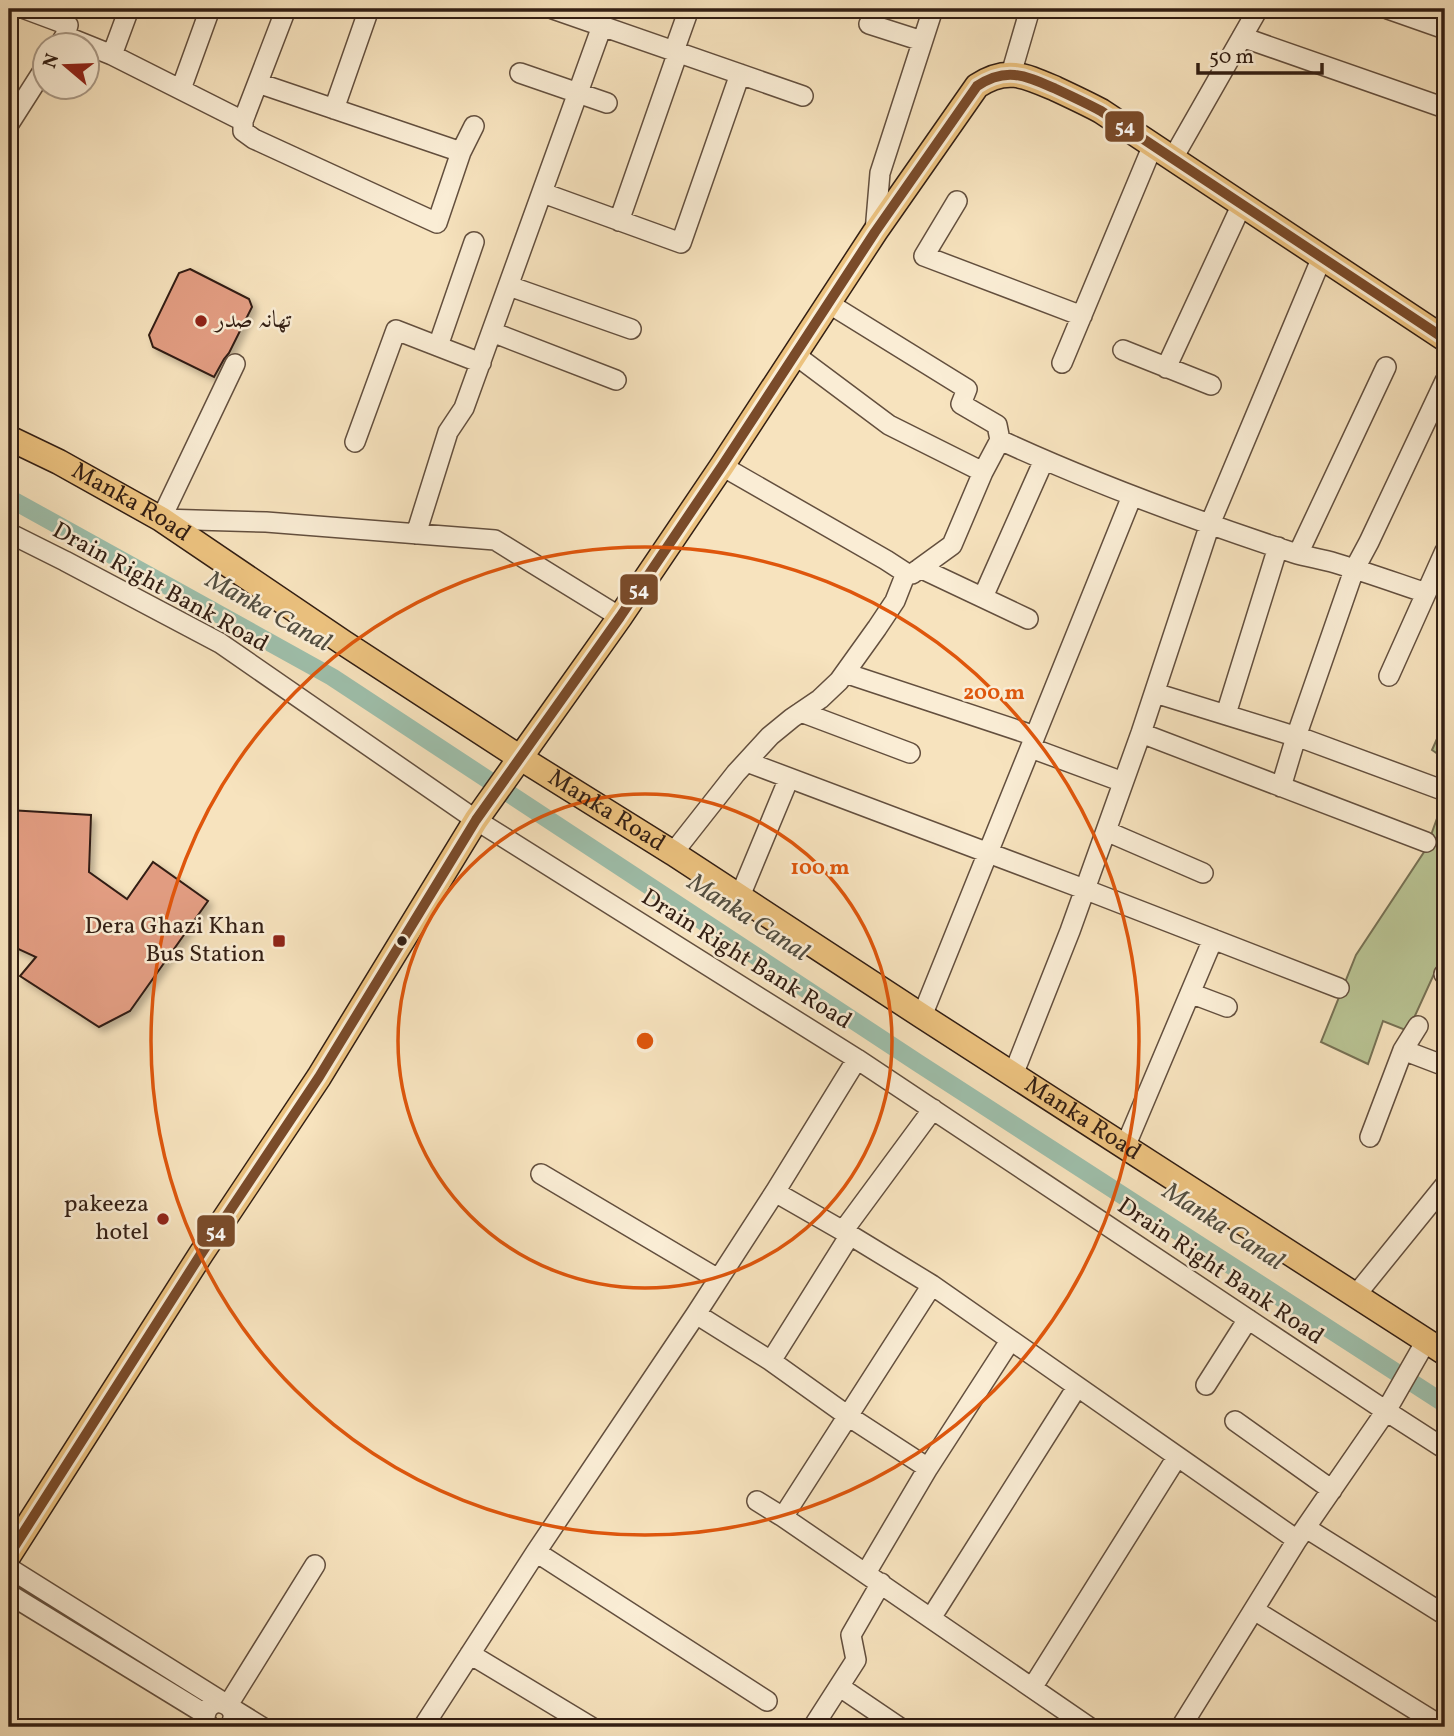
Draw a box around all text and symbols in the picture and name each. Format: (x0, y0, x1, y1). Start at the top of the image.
north arrow (32, 32, 102, 102)
scale bar (1198, 32, 1323, 76)
text: 50 m (1209, 43, 1254, 72)
text: N (37, 50, 66, 72)
line badge: 54 (1104, 110, 1145, 143)
text: 54 (1115, 115, 1135, 141)
place label: تھانہ صدر (213, 304, 292, 338)
marker: تھانہ صدر (193, 313, 209, 329)
street label: Manka Road (65, 455, 197, 551)
street label: Drain Right Bank Road (46, 514, 274, 662)
water label: Manka Canal (198, 562, 338, 662)
line badge: 54 (619, 573, 659, 606)
text: 54 (629, 578, 649, 604)
text: 200 m (963, 679, 1025, 708)
street label: Manka Road (541, 762, 672, 861)
text: 100 m (790, 854, 850, 883)
water label: Manka Canal (679, 865, 816, 971)
street label: Drain Right Bank Road (634, 881, 858, 1039)
place label: Dera Ghazi Khan Bus Station (85, 910, 265, 972)
marker: Dera Ghazi Khan Bus Station (271, 933, 287, 949)
unlabelled marker (395, 934, 409, 948)
centre of rings (633, 1029, 657, 1053)
street label: Manka Road (1017, 1069, 1147, 1170)
water label: Manka Canal (1154, 1174, 1291, 1280)
place label: pakeeza hotel (64, 1188, 149, 1250)
street label: Drain Right Bank Road (1110, 1190, 1330, 1354)
marker: pakeeza hotel (155, 1211, 171, 1227)
line badge: 54 (196, 1214, 236, 1248)
text: 54 (206, 1220, 226, 1246)

